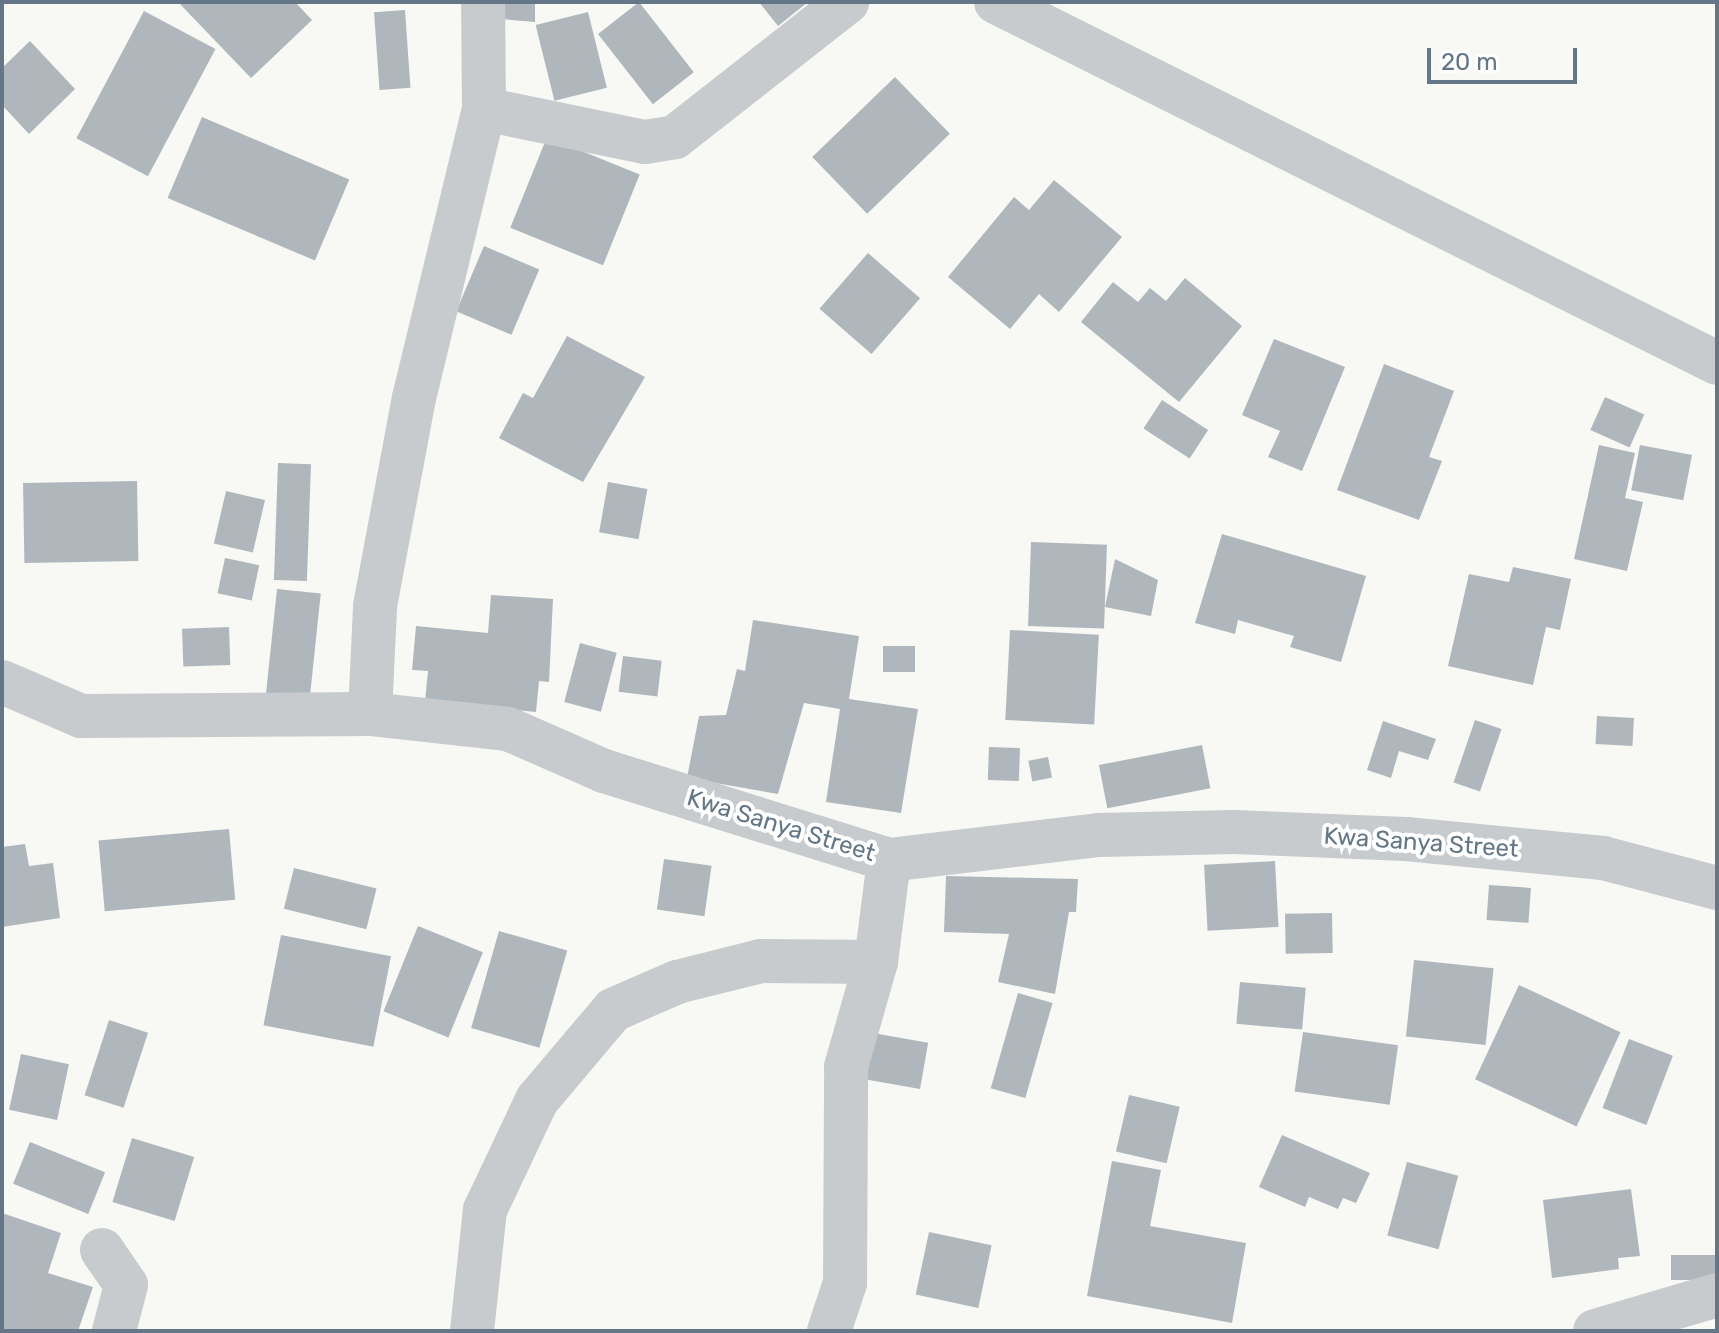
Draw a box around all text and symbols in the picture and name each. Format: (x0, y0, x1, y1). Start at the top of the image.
scale bar (1431, 32, 1581, 82)
text: 20 m (1441, 48, 1498, 76)
street label: Kwa Sanya Street (684, 784, 878, 868)
street label: Kwa Sanya Street (1323, 822, 1519, 864)

